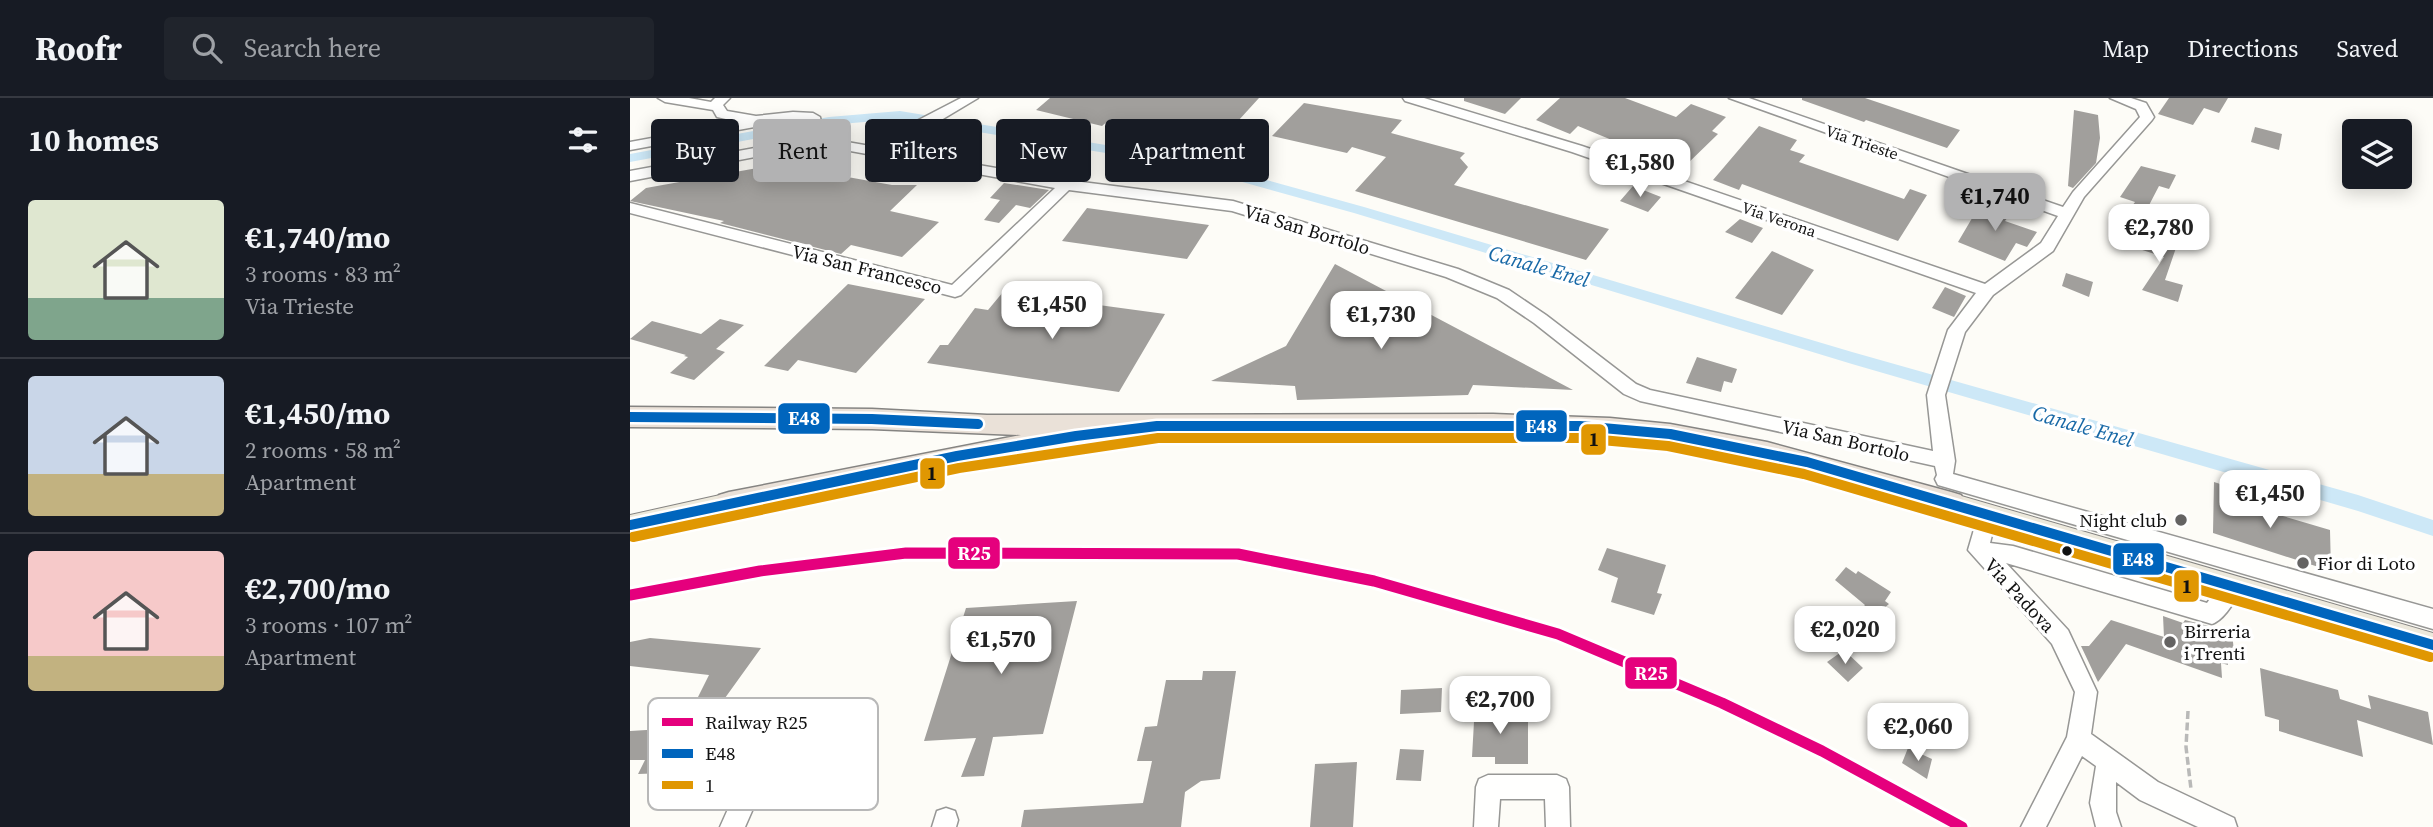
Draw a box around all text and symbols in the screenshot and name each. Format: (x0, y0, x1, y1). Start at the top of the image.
search box (164, 17, 654, 80)
text: Roofr (35, 26, 122, 71)
icon: search (188, 29, 226, 67)
text: Search here (244, 30, 381, 66)
text: Map (2102, 32, 2149, 65)
text: Directions (2187, 32, 2298, 65)
text: Saved (2336, 32, 2398, 65)
chip: Buy (651, 119, 739, 182)
chip: Rent (753, 119, 851, 182)
chip: Filters (865, 119, 982, 182)
chip: New (996, 119, 1091, 182)
chip: Apartment (1105, 119, 1269, 182)
street label: Via Trieste (1823, 119, 1901, 165)
map controls (2342, 119, 2412, 189)
button: layers (2342, 119, 2412, 189)
text: 10 homes (28, 120, 159, 161)
icon: filters (564, 121, 602, 159)
pin: €1,580 (1583, 140, 1697, 199)
text: €1,580 (1605, 146, 1675, 178)
pin: €1,740 (1938, 174, 2052, 233)
text: €1,740 (1960, 180, 2030, 212)
street label: Via Verona (1739, 196, 1820, 242)
street label: Via San Bortolo (1241, 197, 1373, 261)
pin: €2,780 (2102, 204, 2216, 264)
text: €2,780 (2124, 211, 2194, 243)
text: €1,740/mo (245, 217, 390, 258)
icon: home (84, 228, 168, 312)
street label: Via San Francesco (789, 238, 945, 300)
water label: Canale Enel (1485, 238, 1593, 294)
text: 3 rooms · 83 m² (245, 258, 401, 290)
pin: €1,450 (995, 282, 1109, 341)
text: €1,450 (1017, 288, 1087, 320)
text: Via Trieste (245, 290, 354, 322)
pin: €1,730 (1324, 292, 1438, 351)
text: €1,730 (1346, 298, 1416, 330)
text: €1,450/mo (245, 393, 390, 434)
water label: Canale Enel (2029, 398, 2137, 454)
line badge: E48 (777, 402, 831, 435)
icon: home (84, 404, 168, 488)
text: E48 (788, 405, 820, 431)
line badge: E48 (1515, 409, 1568, 443)
text: E48 (1525, 413, 1557, 439)
street label: Via San Bortolo (1779, 413, 1913, 467)
line badge: 1 (1580, 423, 1607, 456)
text: 1 (1589, 426, 1599, 452)
text: 2 rooms · 58 m² (245, 434, 401, 466)
line badge: 1 (919, 457, 946, 490)
text: 1 (927, 460, 937, 486)
text: Apartment (245, 466, 356, 498)
pin: €1,450 (2213, 470, 2327, 530)
text: €1,450 (2235, 477, 2305, 509)
place label: Night club (2079, 507, 2167, 533)
marker: Night club (2173, 512, 2189, 528)
line badge: R25 (947, 536, 1001, 570)
text: R25 (957, 540, 991, 566)
line badge: E48 (2112, 542, 2165, 576)
unlabelled marker (2060, 544, 2074, 558)
text: E48 (2122, 546, 2154, 572)
place label: Fior di Loto (2317, 550, 2415, 576)
street label: Via Padova (1979, 552, 2061, 638)
marker: Fior di Loto (2295, 555, 2311, 571)
text: €2,700/mo (245, 568, 390, 609)
line badge: 1 (2173, 569, 2200, 603)
text: 1 (2182, 573, 2192, 599)
icon: home (84, 579, 168, 663)
pin: €2,020 (1788, 606, 1902, 666)
text: 3 rooms · 107 m² (245, 609, 412, 641)
text: €2,020 (1810, 613, 1880, 645)
pin: €1,570 (944, 616, 1058, 676)
place label: Birreria i Trenti (2184, 618, 2251, 666)
text: €1,570 (966, 623, 1036, 655)
marker: Birreria i Trenti (2162, 634, 2178, 650)
text: Apartment (245, 641, 356, 673)
line badge: R25 (1624, 656, 1678, 690)
text: R25 (1634, 660, 1668, 686)
pin: €2,700 (1443, 676, 1557, 736)
text: €2,700 (1465, 683, 1535, 715)
legend (648, 698, 878, 810)
pin: €2,060 (1861, 704, 1975, 763)
text: Railway R25 (705, 709, 807, 735)
text: €2,060 (1883, 710, 1953, 742)
text: E48 (705, 740, 735, 766)
text: 1 (705, 772, 715, 798)

